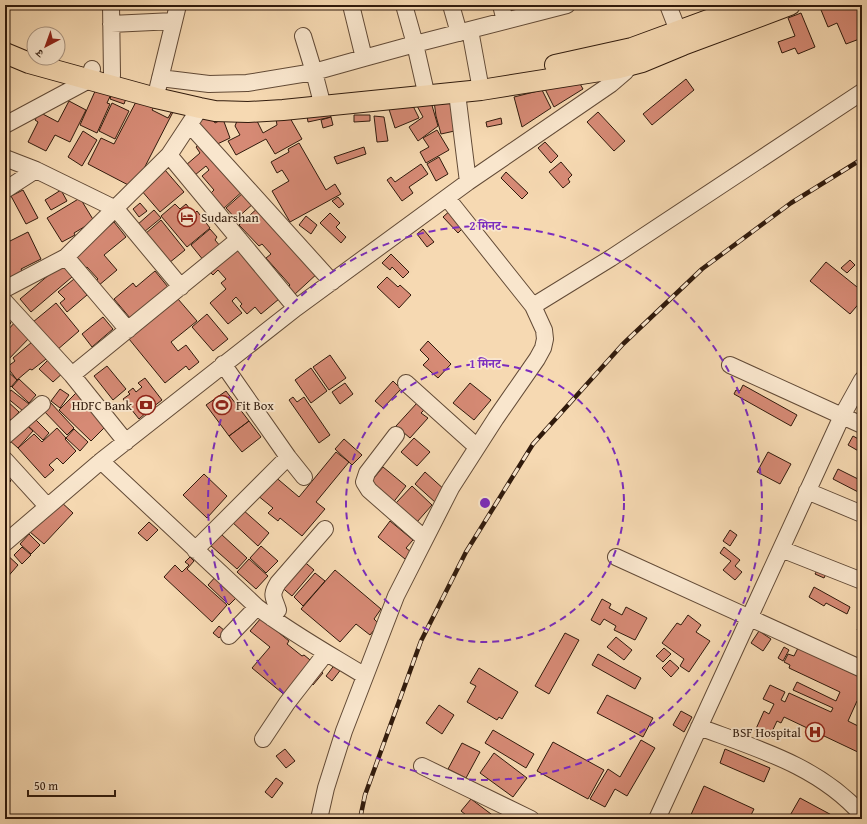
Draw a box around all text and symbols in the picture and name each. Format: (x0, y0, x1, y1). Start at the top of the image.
north arrow (26, 26, 66, 66)
text: उ (31, 45, 48, 62)
hotel icon: Sudarshan (176, 206, 198, 228)
place label: Sudarshan (201, 208, 259, 227)
text: 2 मिनट (469, 217, 502, 234)
text: 1 मिनट (469, 355, 502, 372)
bank icon: HDFC Bank (135, 394, 157, 416)
sports icon: Fit Box (211, 394, 233, 416)
place label: HDFC Bank (72, 396, 132, 415)
place label: Fit Box (236, 396, 274, 415)
centre of rings (478, 496, 492, 510)
hospital icon: BSF Hospital (804, 721, 826, 743)
place label: BSF Hospital (733, 723, 801, 742)
scale bar (28, 772, 115, 798)
text: 50 m (34, 777, 58, 794)

